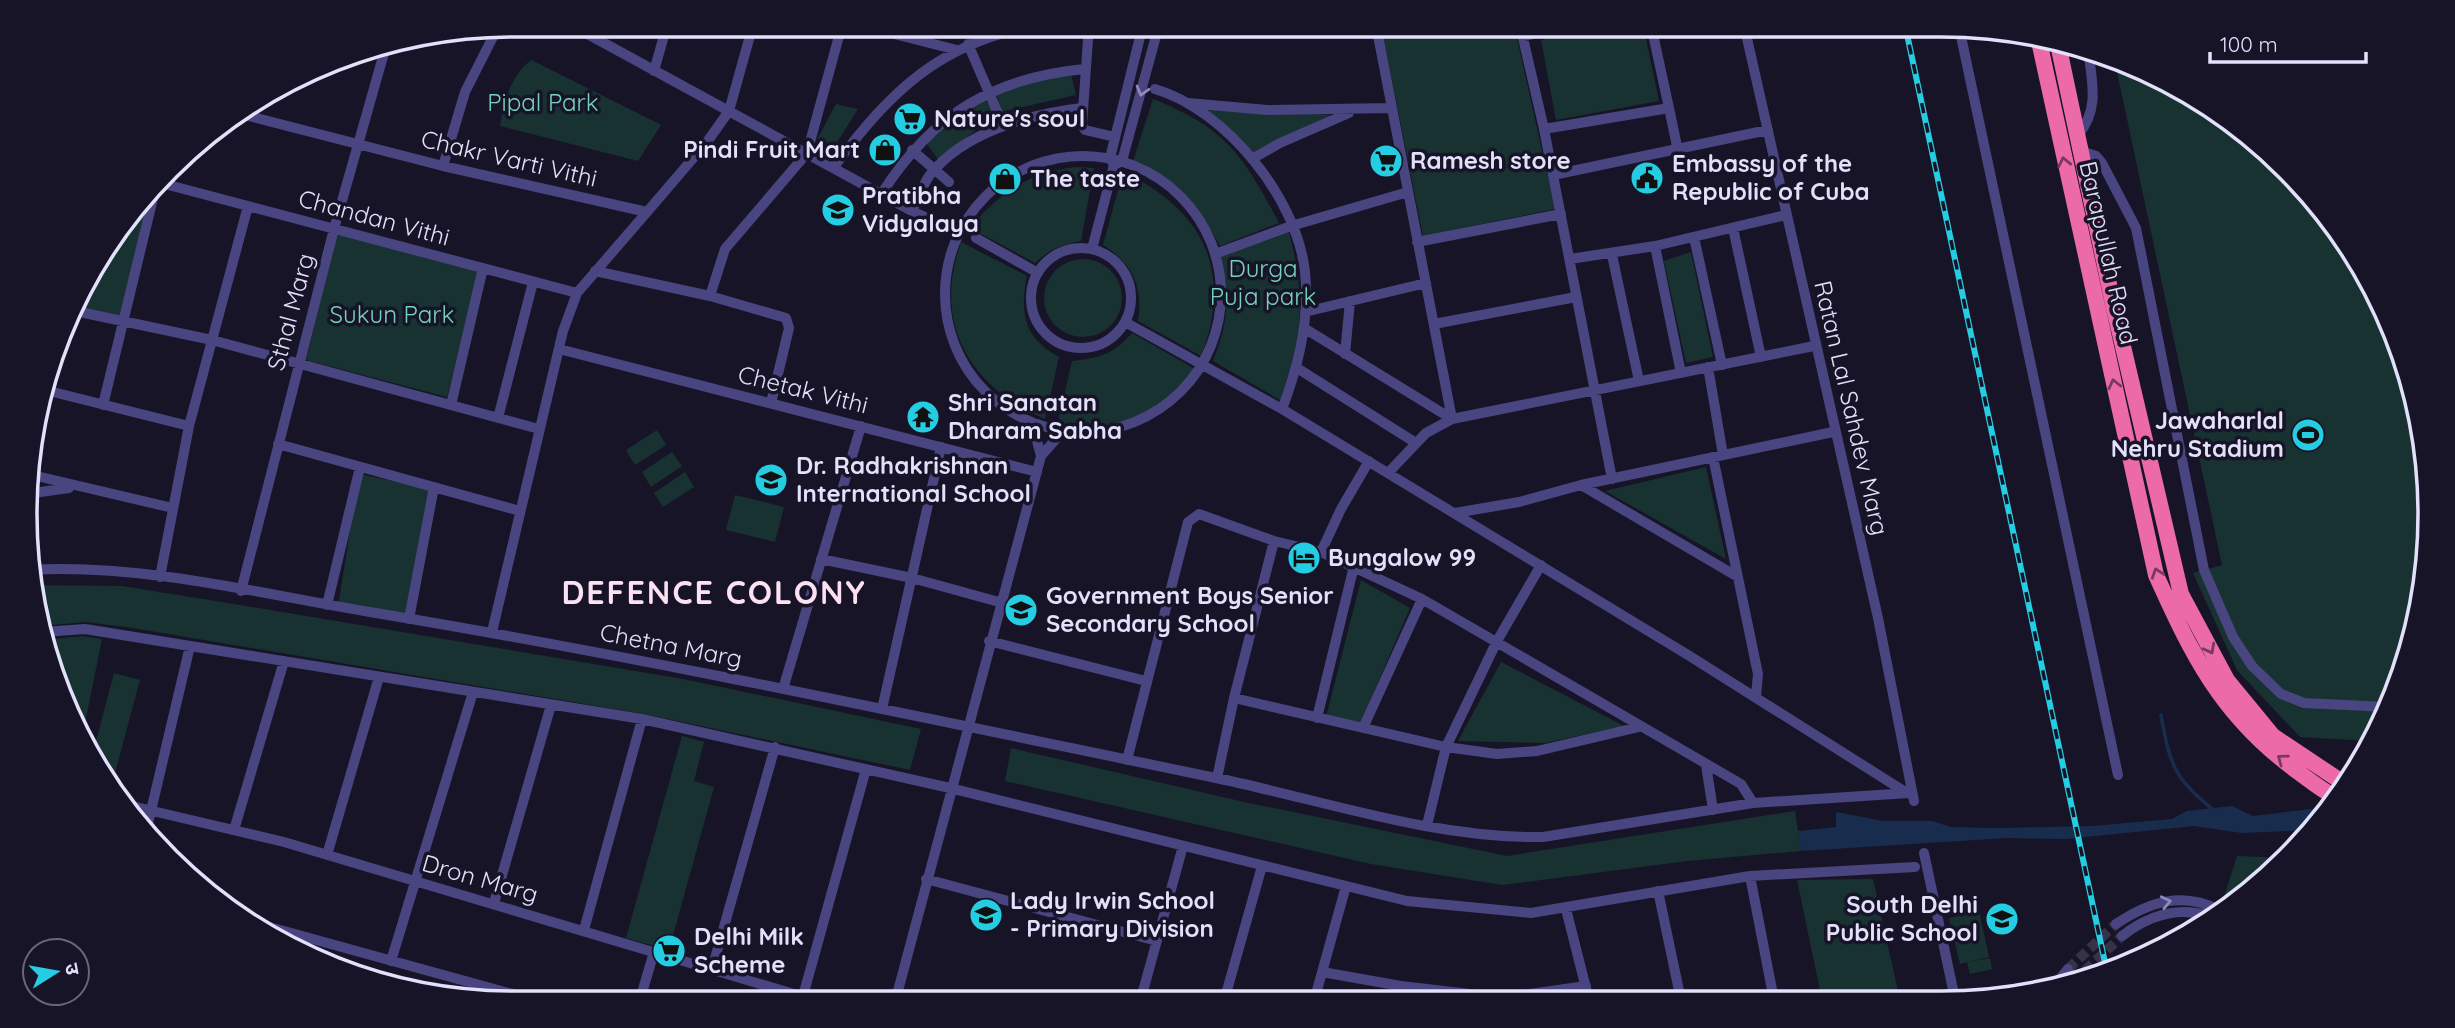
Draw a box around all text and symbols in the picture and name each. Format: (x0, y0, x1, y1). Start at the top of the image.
scale bar (2210, 21, 2366, 65)
text: 100 m (2220, 31, 2278, 57)
one-way arrow (1136, 84, 1150, 96)
park label: Pipal Park (487, 87, 599, 117)
supermarket icon: Nature's soul (891, 100, 929, 138)
place label: Nature's soul (934, 103, 1085, 133)
street label: Chakr Varti Vithi (418, 123, 600, 193)
shop icon: Pindi Fruit Mart (866, 131, 904, 169)
place label: Pindi Fruit Mart (683, 134, 860, 164)
supermarket icon: Ramesh store (1367, 142, 1405, 180)
place label: Ramesh store (1410, 145, 1571, 175)
place label: Embassy of the Republic of Cuba (1672, 148, 1870, 206)
one-way arrow (2058, 156, 2072, 168)
street label: Barapullah Road (2073, 158, 2145, 347)
public building icon: Embassy of the Republic of Cuba (1628, 159, 1666, 197)
shop icon: The taste (986, 160, 1024, 198)
place label: The taste (1030, 163, 1140, 193)
place label: Pratibha Vidyalaya (862, 180, 979, 238)
street label: Chandan Vithi (295, 182, 453, 252)
school or university icon: Pratibha Vidyalaya (819, 191, 857, 229)
street label: Sthal Marg (260, 250, 320, 374)
park label: Durga Puja park (1210, 253, 1316, 311)
street label: Ratan Lal Sahdev Marg (1808, 278, 1896, 538)
park label: Sukun Park (330, 299, 454, 329)
street label: Chetak Vithi (735, 358, 871, 420)
one-way arrow (2107, 378, 2122, 390)
place label: Shri Sanatan Dharam Sabha (948, 387, 1122, 445)
temple icon: Shri Sanatan Dharam Sabha (904, 398, 942, 436)
place label: Jawaharlal Nehru Stadium (2111, 405, 2284, 463)
sports icon: Jawaharlal Nehru Stadium (2289, 416, 2327, 454)
place label: Dr. Radhakrishnan International School (796, 450, 1031, 508)
school or university icon: Dr. Radhakrishnan International School (752, 461, 790, 499)
hotel icon: Bungalow 99 (1285, 539, 1323, 577)
place label: Bungalow 99 (1328, 542, 1476, 572)
one-way arrow (2151, 567, 2165, 580)
district label: DEFENCE COLONY (561, 572, 867, 612)
place label: Government Boys Senior Secondary School (1046, 580, 1334, 638)
school or university icon: Government Boys Senior Secondary School (1002, 591, 1040, 629)
street label: Chetna Marg (598, 617, 745, 674)
one-way arrow (2202, 642, 2215, 654)
one-way arrow (2277, 755, 2289, 768)
street label: Dron Marg (419, 847, 542, 909)
place label: Lady Irwin School - Primary Division (1010, 885, 1215, 943)
place label: South Delhi Public School (1826, 889, 1978, 947)
one-way arrow (2160, 895, 2172, 910)
school or university icon: Lady Irwin School - Primary Division (967, 896, 1005, 934)
school or university icon: South Delhi Public School (1983, 900, 2021, 938)
place label: Delhi Milk Scheme (694, 921, 804, 979)
supermarket icon: Delhi Milk Scheme (650, 932, 688, 970)
north arrow (21, 937, 91, 1007)
text: उ (60, 961, 86, 977)

